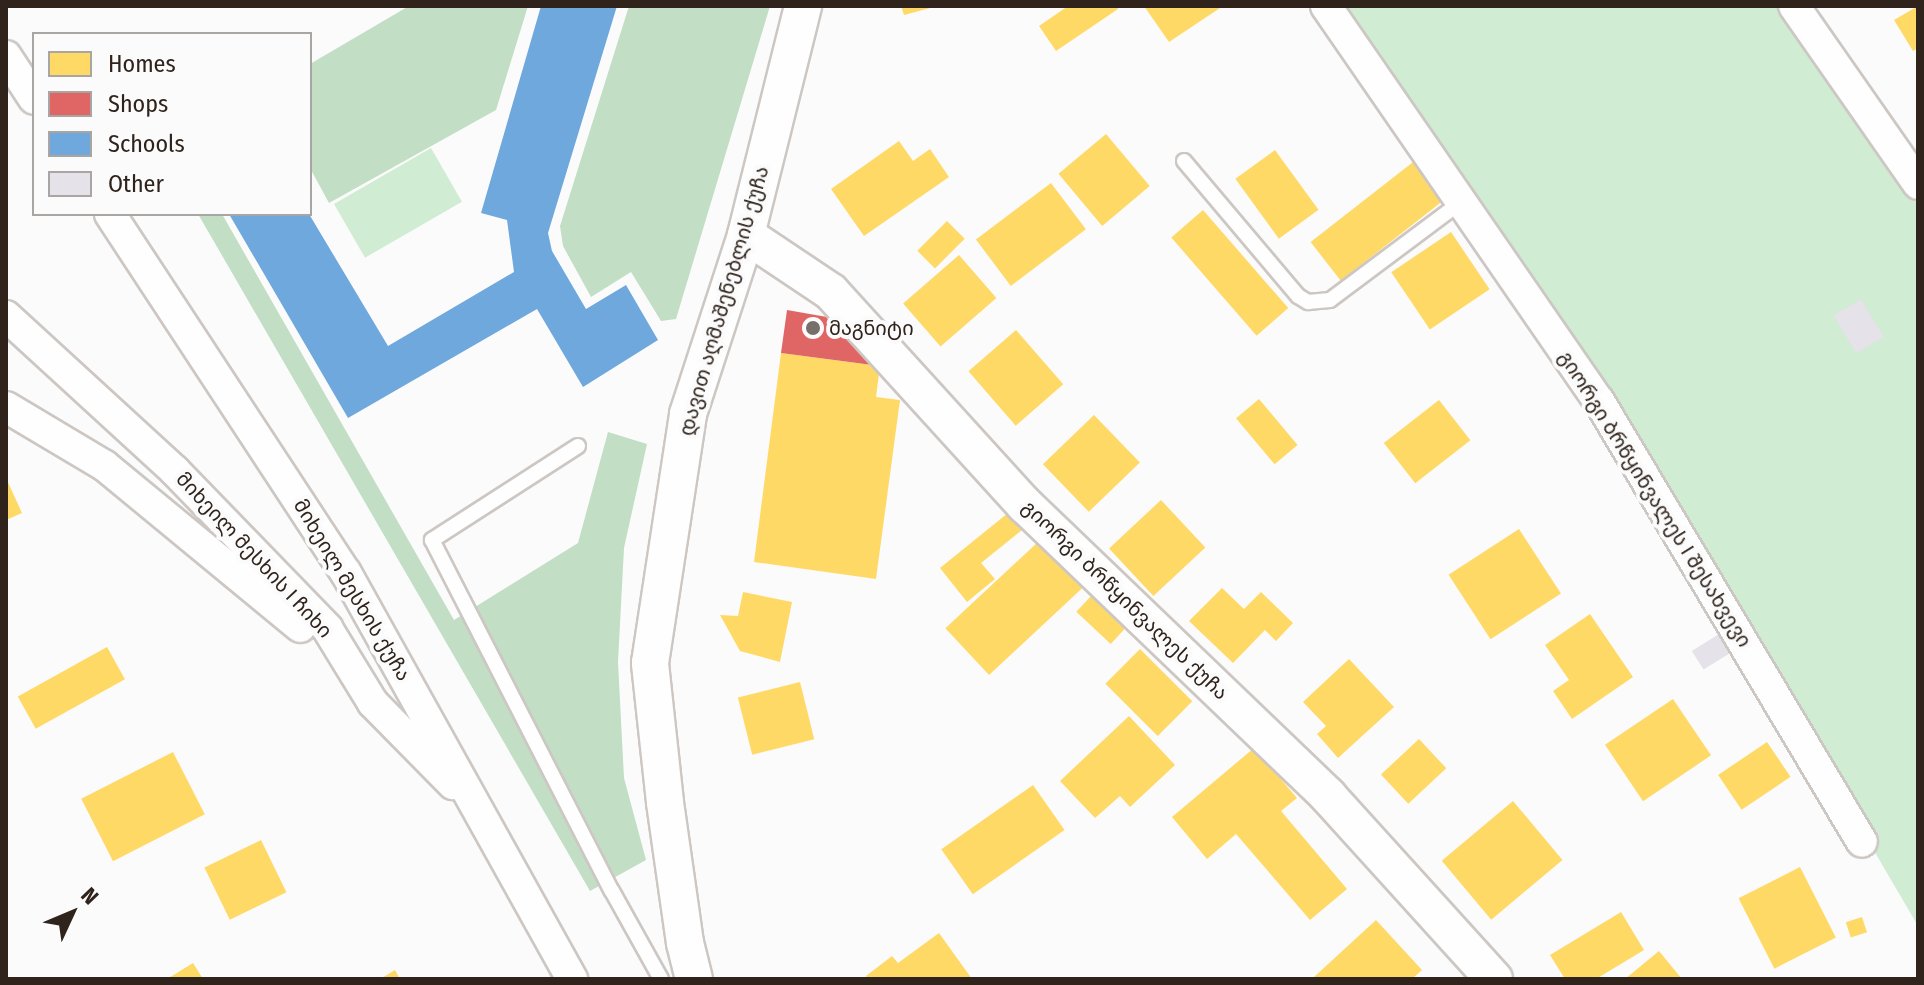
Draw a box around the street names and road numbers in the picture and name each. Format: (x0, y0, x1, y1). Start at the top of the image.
street label: დავით აღმაშენებლის ქუჩა (674, 163, 774, 439)
street label: გიორგი ბრწყინვალეს I შესახვევი (1553, 346, 1757, 652)
street label: მიხეილ მესხის I ჩიხი (171, 467, 337, 643)
street label: მიხეილ მესხის ქუჩა (288, 495, 416, 685)
street label: გიორგი ბრწყინვალეს ქუჩა (1017, 495, 1233, 705)

